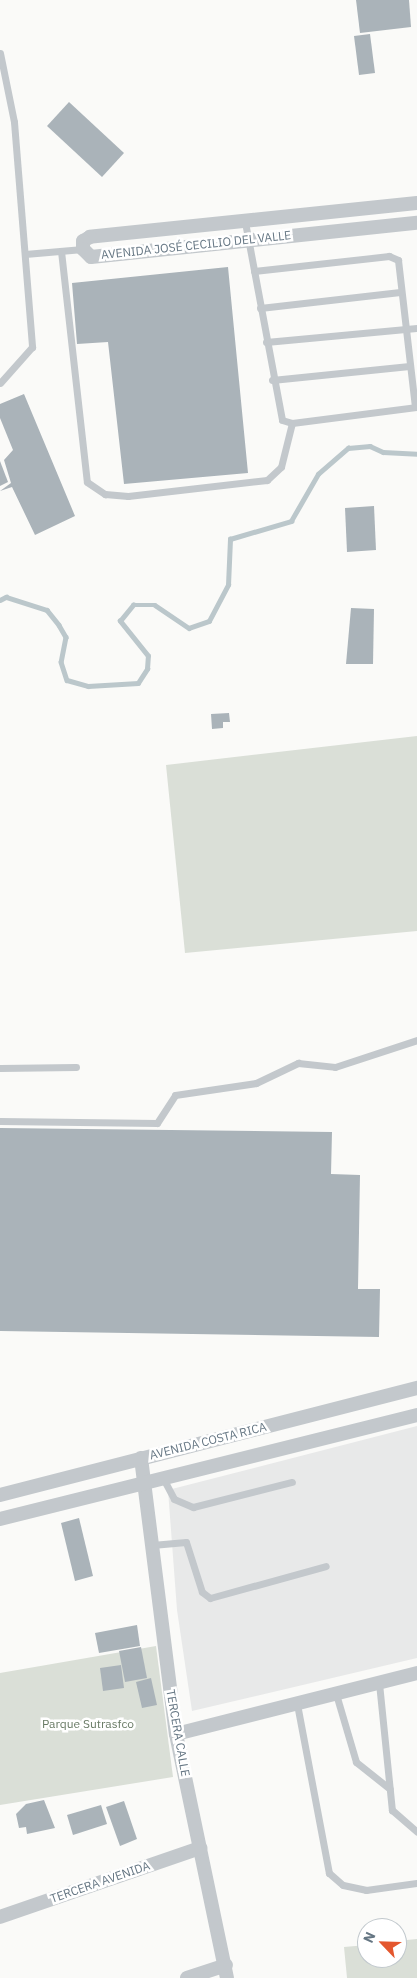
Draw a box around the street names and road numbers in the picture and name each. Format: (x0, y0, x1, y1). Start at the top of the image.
street label: AVENIDA JOSÉ CECILIO DEL VALLE (100, 228, 292, 262)
street label: AVENIDA COSTA RICA (148, 1419, 268, 1463)
street label: TERCERA CALLE (163, 1688, 193, 1778)
street label: TERCERA AVENIDA (48, 1858, 152, 1906)

